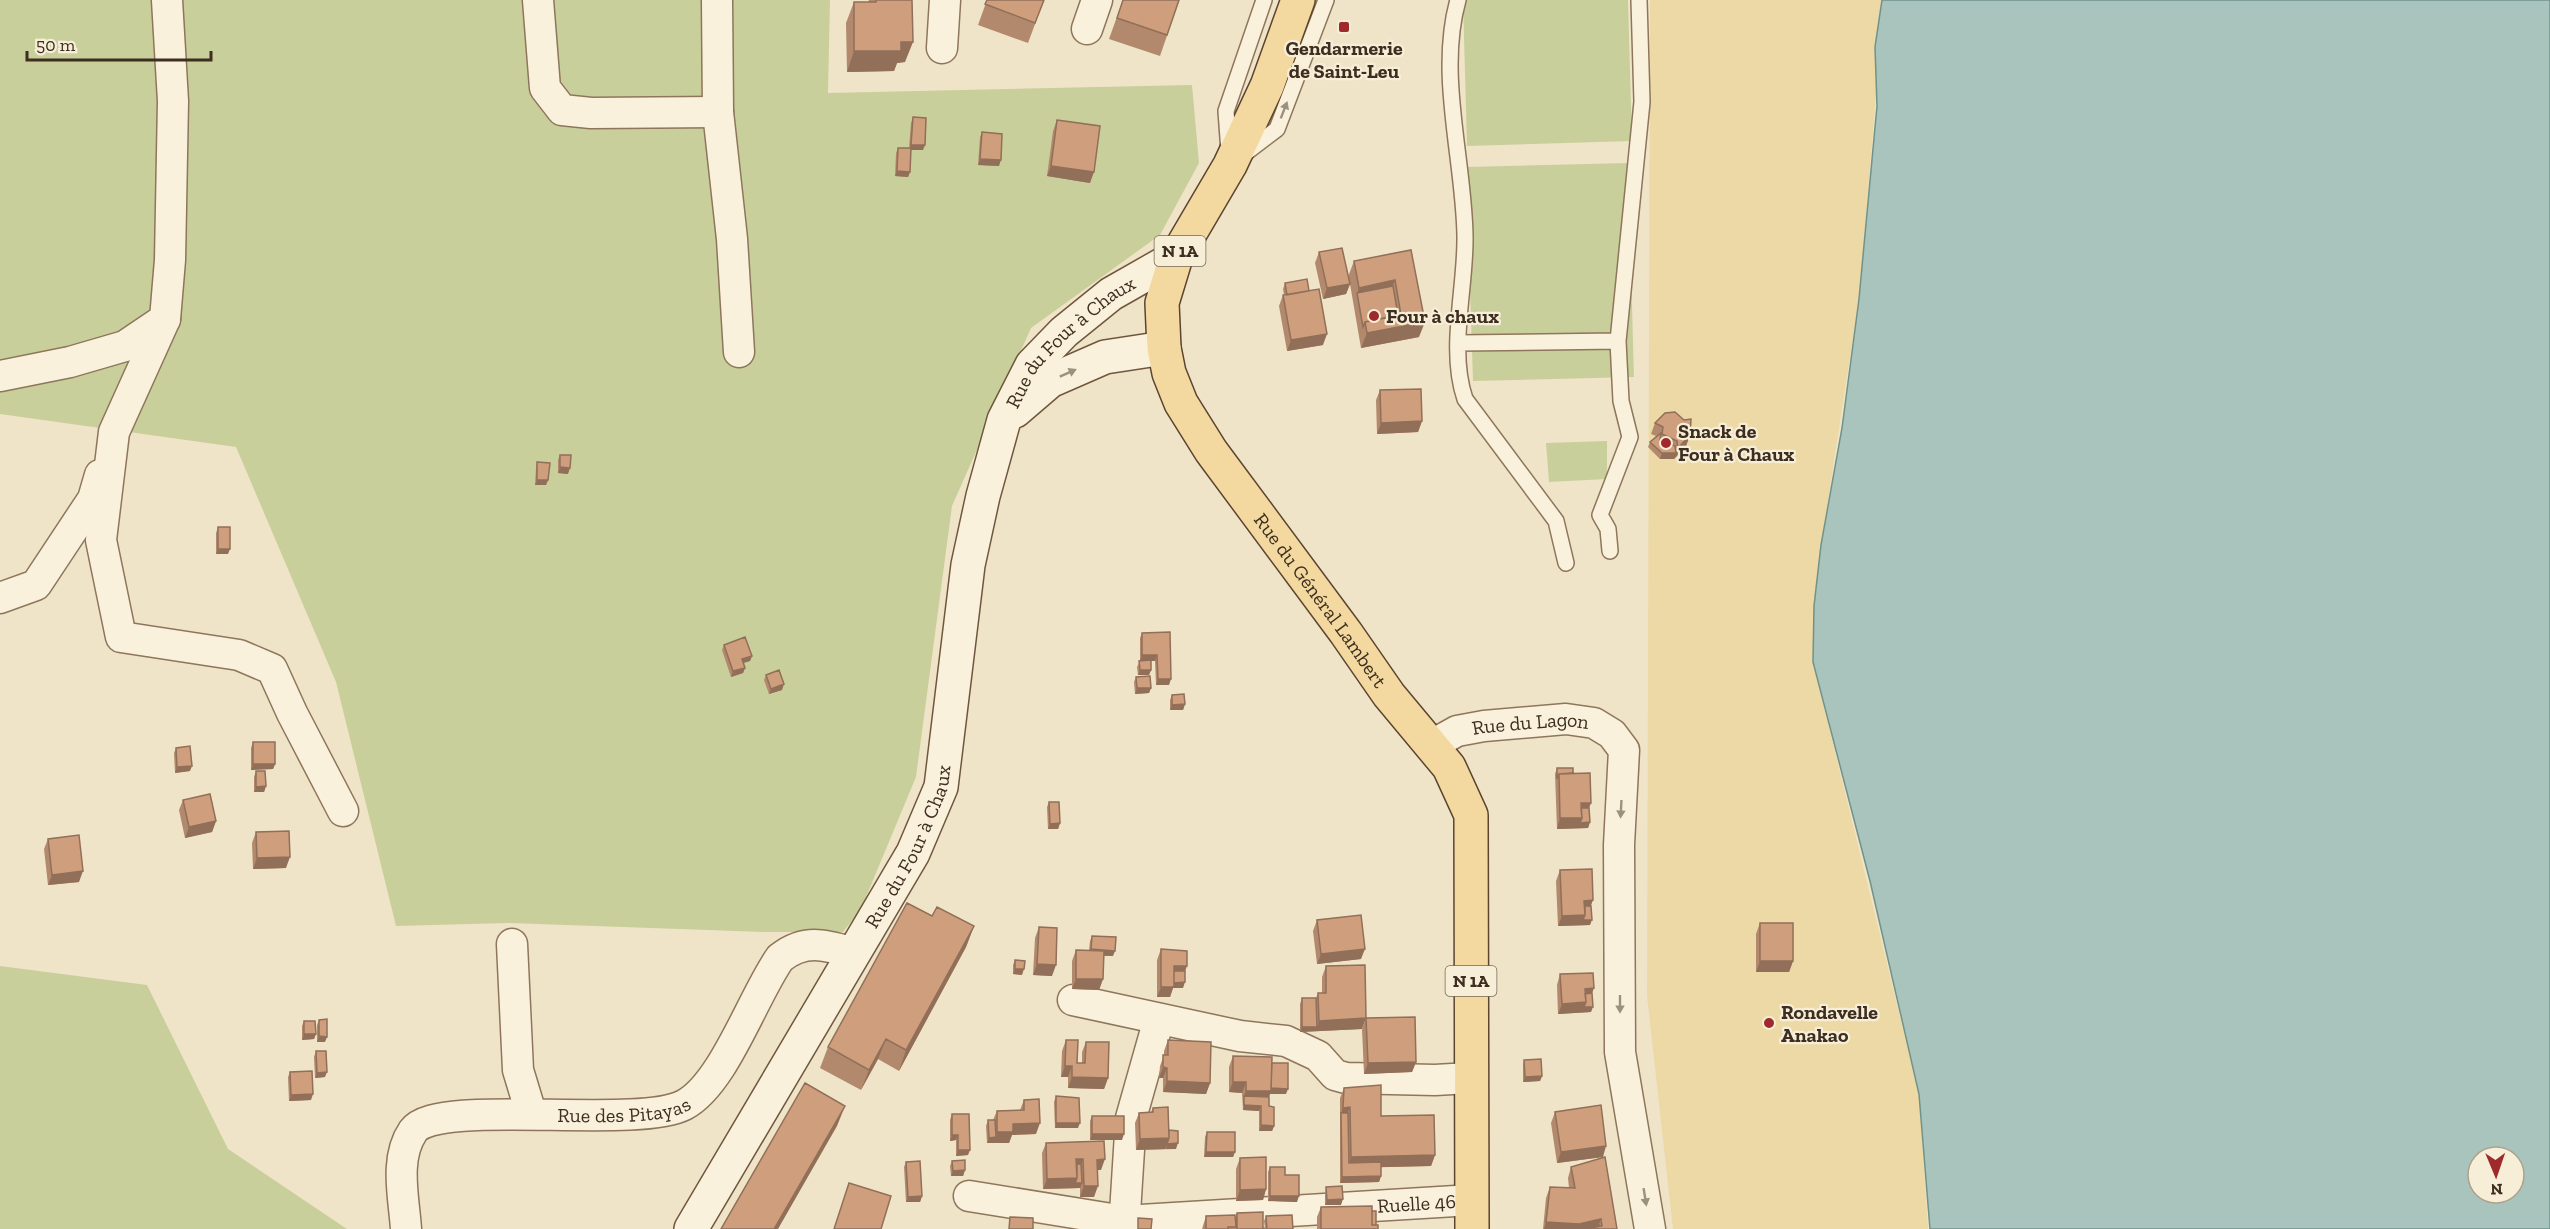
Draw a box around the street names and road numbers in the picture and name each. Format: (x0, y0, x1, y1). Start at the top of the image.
road number: N 1A (1154, 236, 1206, 266)
street label: Rue du Four à Chaux (1000, 271, 1139, 412)
street label: Rue du Général Lambert (1249, 508, 1392, 693)
street label: Rue du Lagon (1470, 707, 1591, 740)
street label: Rue du Four à Chaux (859, 764, 956, 932)
road number: N 1A (1446, 966, 1496, 996)
street label: Rue des Pitayas (557, 1092, 695, 1127)
street label: Ruelle 46 (1376, 1189, 1457, 1218)

